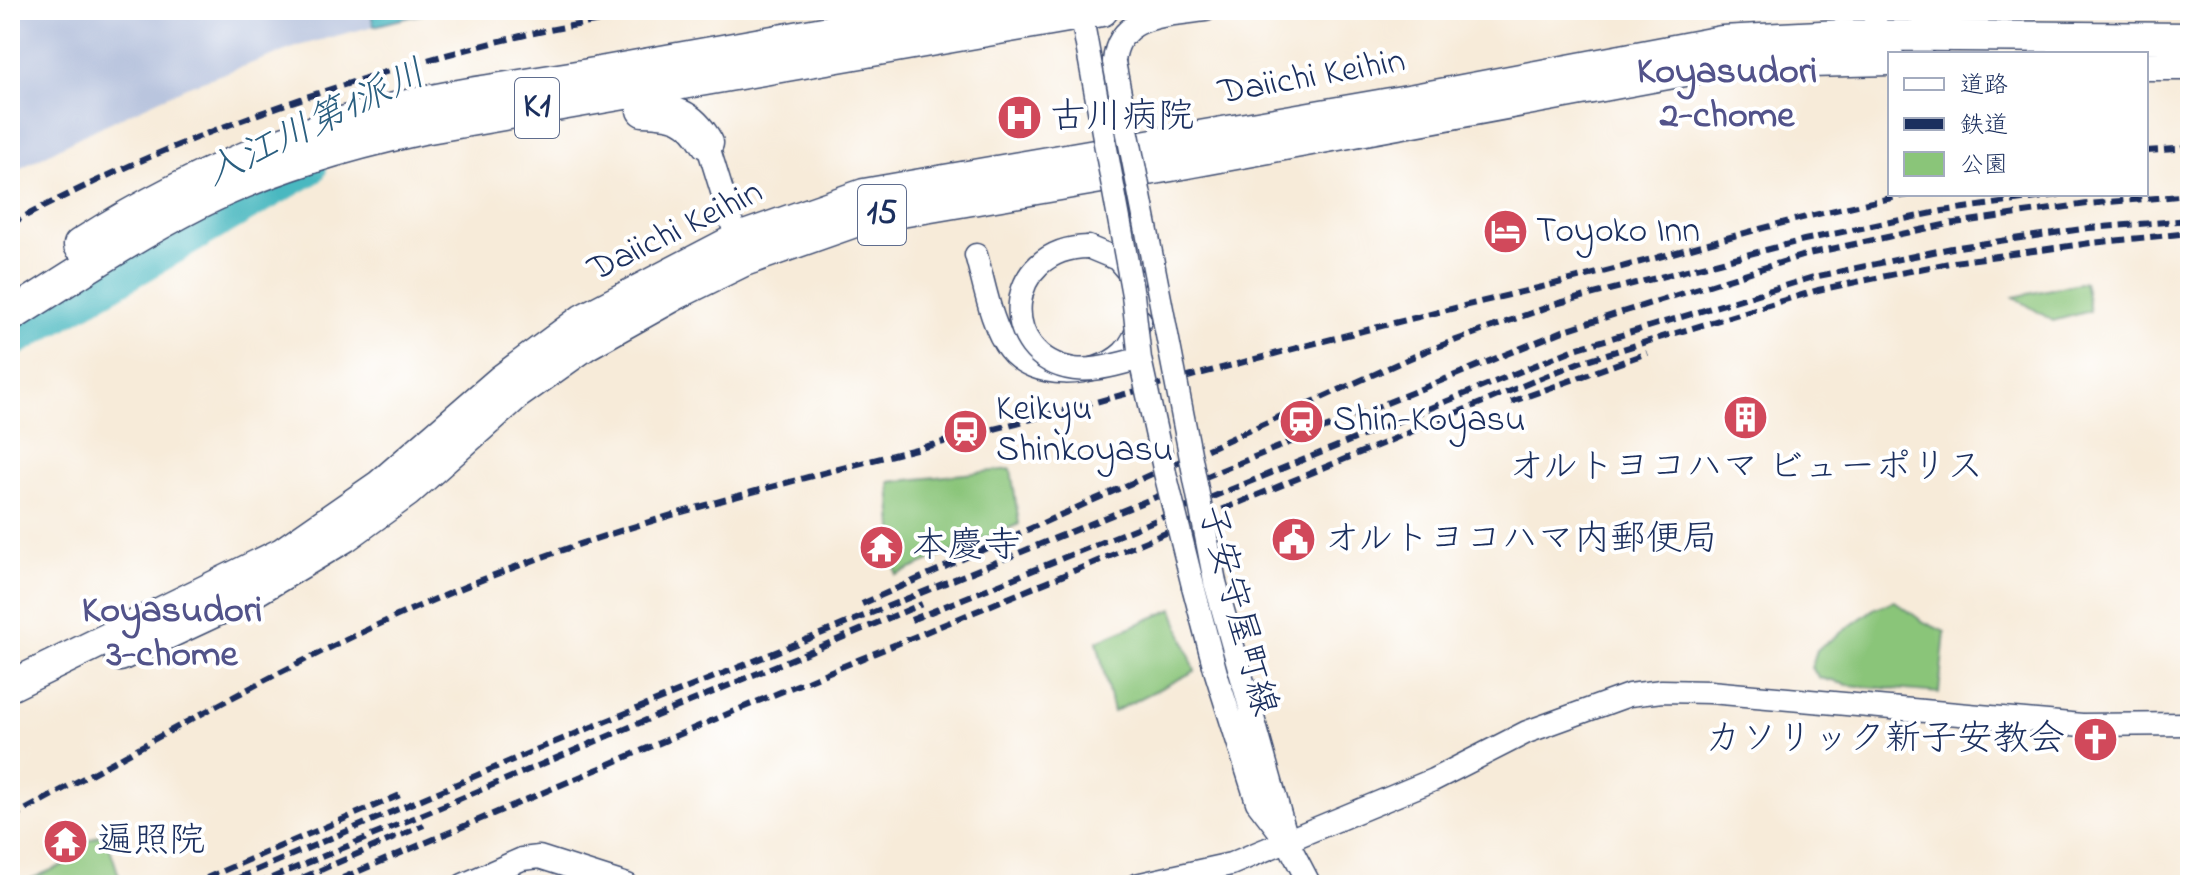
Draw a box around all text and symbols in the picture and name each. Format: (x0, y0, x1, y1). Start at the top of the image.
street label: Daiichi Keihin (1213, 36, 1410, 121)
district label: Koyasudori 2-chome (1637, 45, 1817, 145)
water label: 入江川第1派川 (196, 47, 436, 203)
legend (1888, 52, 2148, 196)
text: 道路 (1960, 69, 2008, 104)
road number: K1 (515, 78, 559, 138)
place label: 古川病院 (1050, 92, 1194, 145)
hospital icon: 古川病院 (995, 94, 1043, 142)
text: 鉄道 (1960, 109, 2008, 144)
text: 公園 (1960, 149, 2008, 184)
street label: Daiichi Keihin (579, 167, 772, 298)
road number: 15 (858, 185, 906, 245)
place label: Toyoko Inn (1536, 206, 1700, 259)
hotel icon: Toyoko Inn (1481, 208, 1529, 256)
place label: Keikyu Shinkoyasu (996, 384, 1173, 478)
building icon: オルトヨコハマ ビューポリス (1722, 394, 1770, 442)
place label: Shin-Koyasu (1333, 395, 1525, 448)
station icon: Shin-Koyasu (1278, 397, 1326, 445)
station icon: Keikyu Shinkoyasu (941, 407, 989, 455)
place label: オルトヨコハマ ビューポリス (1509, 442, 1983, 495)
street label: 子安守屋町線 (1182, 500, 1290, 722)
place label: オルトヨコハマ内郵便局 (1324, 514, 1718, 567)
public building icon: オルトヨコハマ内郵便局 (1269, 516, 1317, 564)
place label: 本慶寺 (912, 521, 1020, 574)
temple icon: 本慶寺 (857, 523, 905, 571)
district label: Koyasudori 3-chome (82, 584, 262, 684)
place label: カソリック新子安教会 (1705, 714, 2065, 767)
church icon: カソリック新子安教会 (2072, 716, 2120, 764)
place label: 遍照院 (97, 816, 205, 869)
temple icon: 遍照院 (42, 818, 90, 866)

